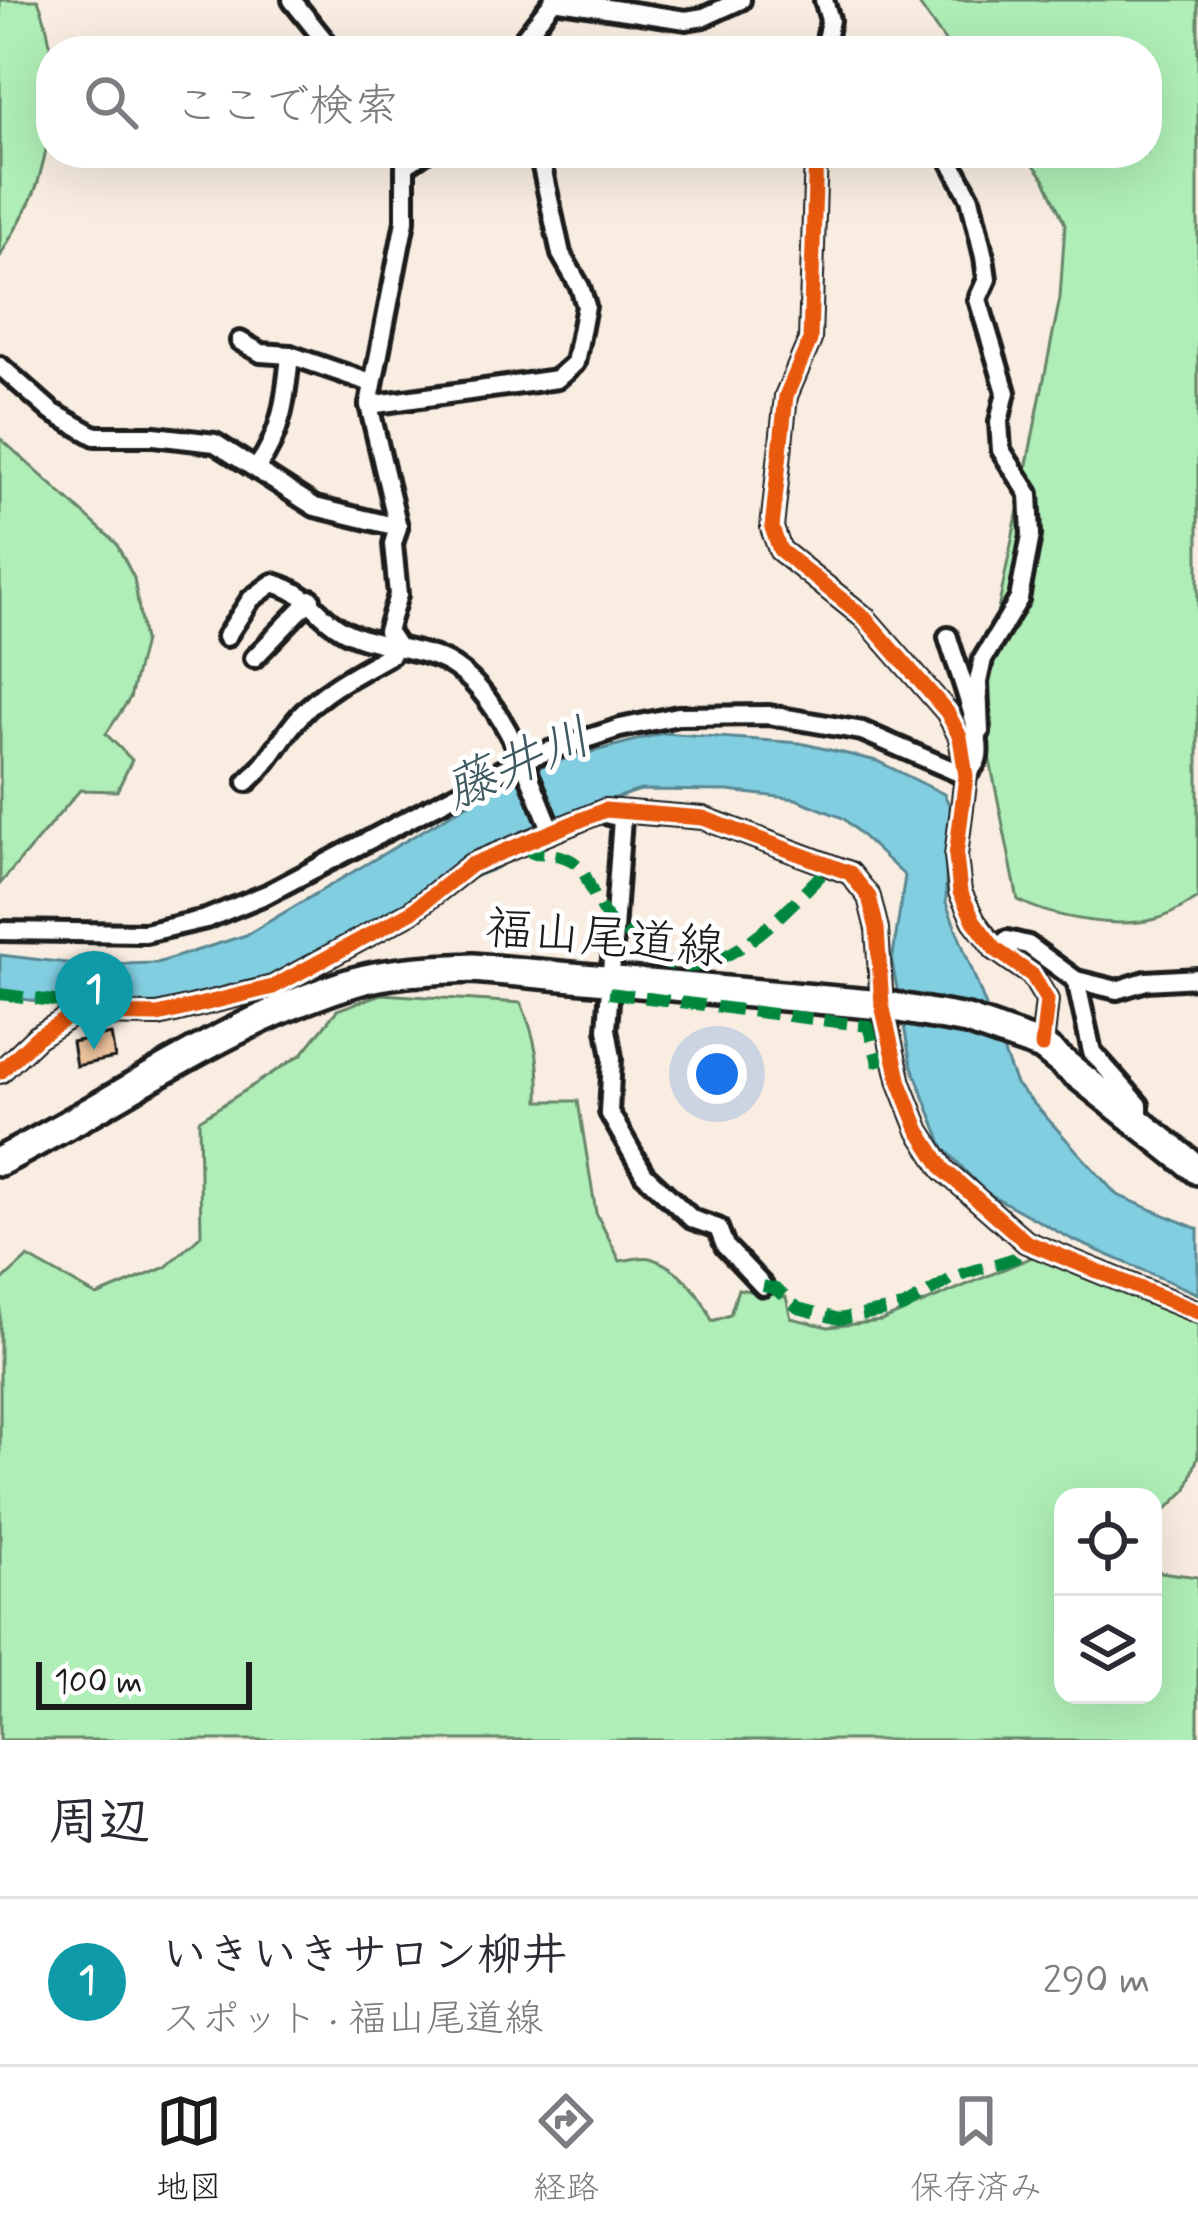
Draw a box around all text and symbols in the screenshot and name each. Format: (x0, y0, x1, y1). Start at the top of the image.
search box (36, 36, 1162, 168)
icon: search (78, 69, 144, 135)
text: ここで検索 (174, 78, 399, 137)
water label: 藤井川 (435, 705, 602, 826)
street label: 福山尾道線 (482, 898, 727, 981)
pin: 1 (55, 951, 133, 1050)
your location (687, 1044, 747, 1104)
map controls (1054, 1488, 1162, 1704)
button: locate (1054, 1488, 1162, 1596)
button: layers (1054, 1596, 1162, 1704)
scale bar (36, 1656, 252, 1709)
text: 100 m (54, 1661, 143, 1705)
text: 周辺 (48, 1791, 150, 1857)
text: いきいきサロン柳井 (162, 1927, 567, 1986)
text: 1 (78, 1956, 96, 2007)
text: 290 m (1043, 1956, 1150, 2007)
text: スポット · 福山尾道線 (162, 1995, 543, 2046)
tab: 地図 (156, 2088, 222, 2211)
tab: 経路 (533, 2088, 599, 2211)
tab: 保存済み (910, 2088, 1042, 2211)

